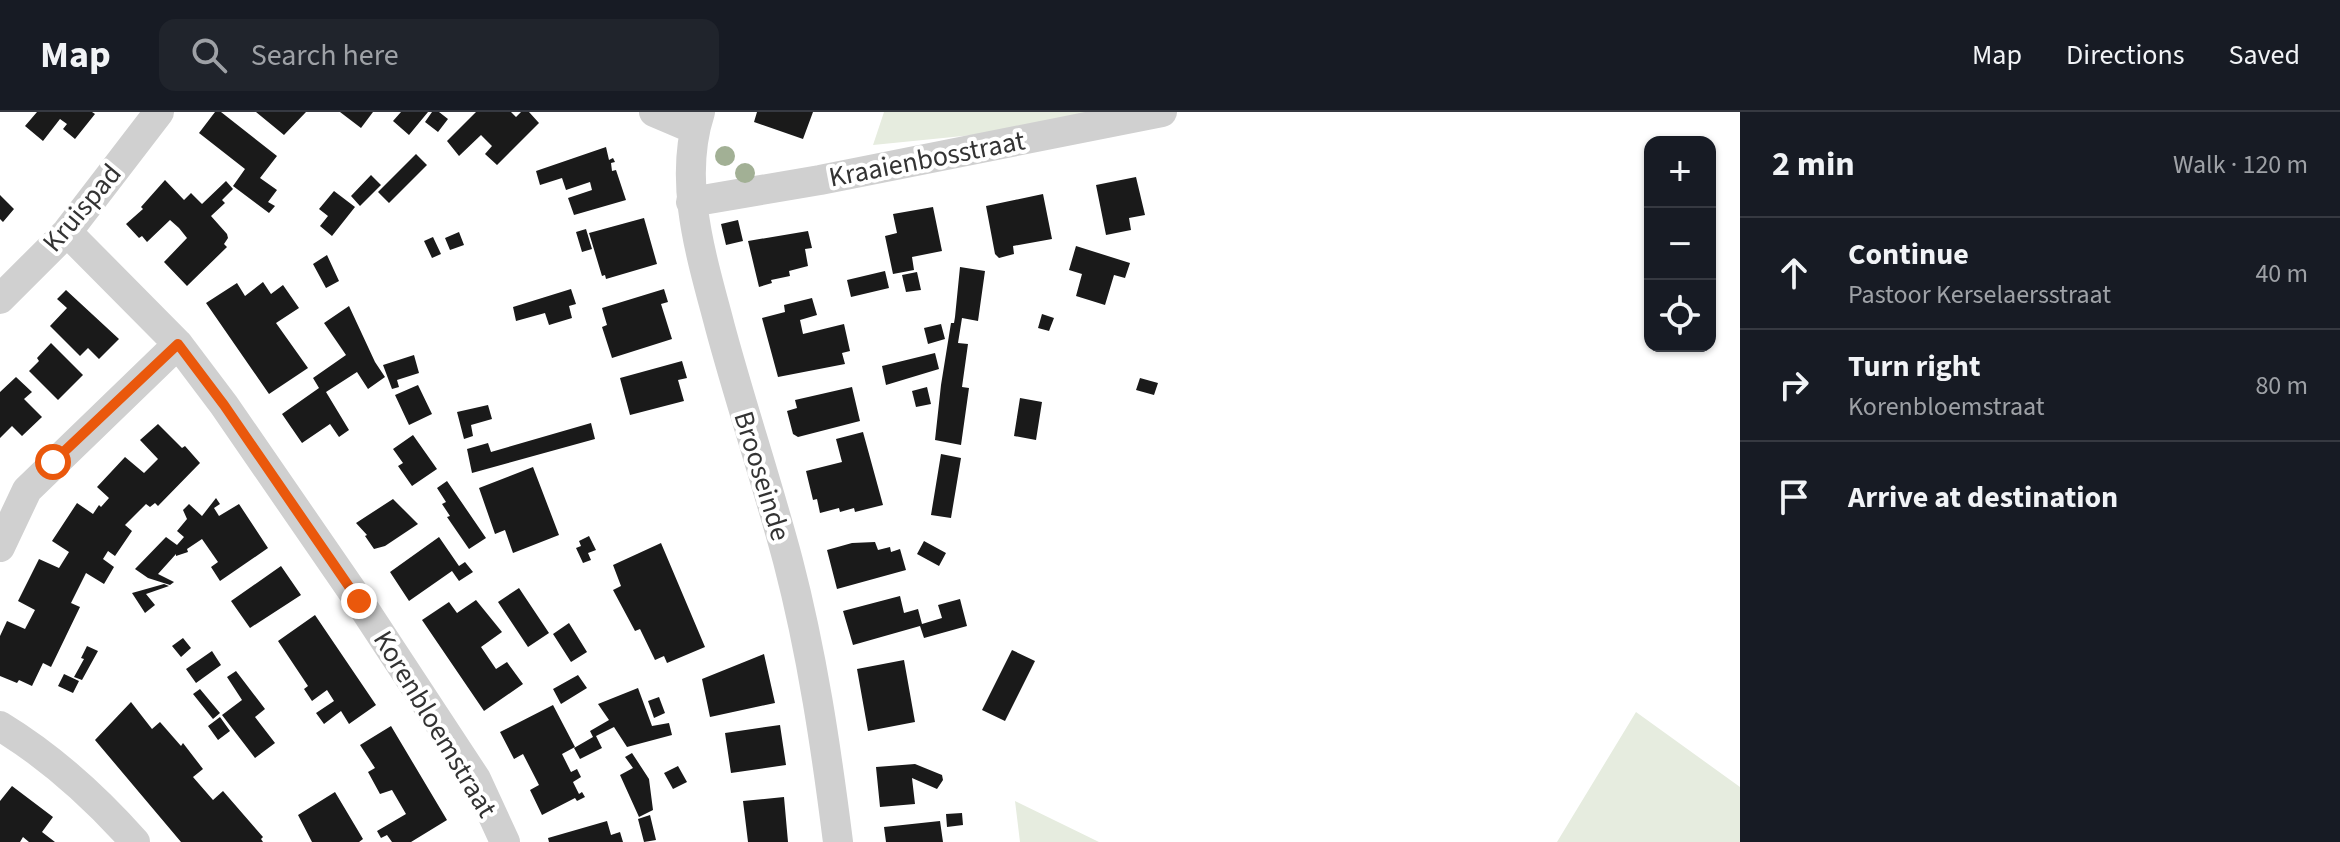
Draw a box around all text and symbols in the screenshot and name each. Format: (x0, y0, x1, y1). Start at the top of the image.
search box (159, 19, 719, 91)
text: Map (40, 28, 111, 82)
icon: search (187, 33, 231, 77)
text: Search here (251, 34, 399, 77)
text: Map (1972, 35, 2022, 75)
text: Directions (2066, 35, 2185, 75)
text: Saved (2229, 35, 2300, 75)
street label: Kraaienbosstraat (826, 120, 1029, 198)
map controls (1644, 136, 1716, 352)
button: + (1644, 136, 1716, 208)
text: 2 min (1772, 140, 1855, 189)
text: Walk · 120 m (2173, 146, 2308, 183)
street label: Kruispad (33, 155, 131, 261)
button: − (1644, 208, 1716, 280)
text: Continue (1848, 233, 1969, 276)
icon: ahead (1772, 251, 1816, 295)
text: 40 m (2255, 255, 2308, 292)
text: Pastoor Kerselaersstraat (1848, 276, 2111, 313)
button: locate (1644, 280, 1716, 352)
text: Turn right (1848, 345, 1980, 388)
icon: right (1772, 363, 1816, 407)
text: 80 m (2255, 367, 2308, 404)
text: Korenbloemstraat (1848, 388, 2045, 425)
street label: Brooseinde (723, 406, 801, 546)
route start (35, 444, 71, 480)
icon: arrive (1772, 475, 1816, 519)
text: Arrive at destination (1848, 476, 2118, 519)
route end (341, 583, 377, 619)
street label: Korenbloemstraat (363, 623, 507, 825)

